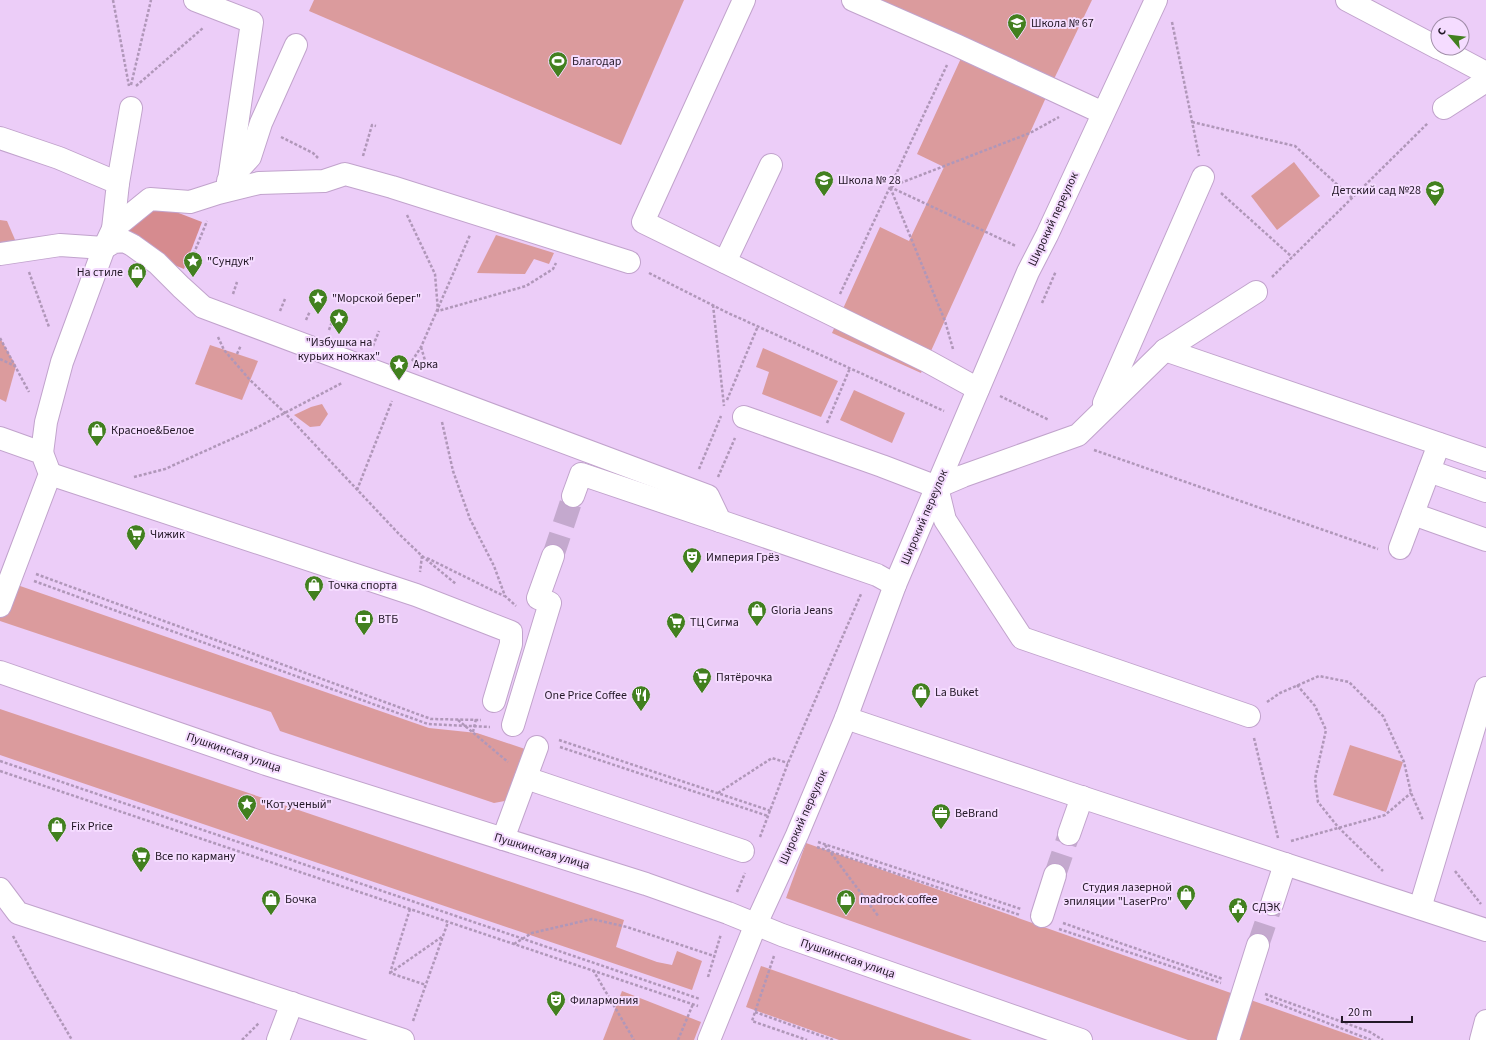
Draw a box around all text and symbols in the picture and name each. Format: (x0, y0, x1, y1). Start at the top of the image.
school or university icon: Школа № 67 (1006, 12, 1028, 40)
place label: Школа № 67 (1031, 15, 1094, 32)
north arrow (1430, 16, 1470, 56)
text: С (1433, 25, 1450, 38)
sports icon: Благодар (547, 50, 569, 78)
place label: Благодар (572, 53, 622, 70)
school or university icon: Школа № 28 (813, 169, 835, 197)
street label: Широкий переулок (1024, 169, 1083, 269)
place label: Школа № 28 (838, 172, 901, 189)
school or university icon: Детский сад №28 (1424, 179, 1446, 207)
place label: Детский сад №28 (1332, 182, 1421, 199)
place icon: "Сундук" (182, 250, 204, 278)
place label: "Сундук" (207, 253, 254, 270)
shop icon: На стиле (126, 261, 148, 289)
place label: На стиле (77, 264, 123, 281)
place icon: "Морской берег" (307, 287, 329, 315)
place label: "Морской берег" (332, 290, 421, 307)
place icon: "Избушка на курьих ножках" (328, 307, 350, 335)
place label: "Избушка на курьих ножках" (298, 334, 380, 365)
place icon: Арка (388, 353, 410, 381)
place label: Арка (413, 356, 438, 373)
shop icon: Красное&Белое (86, 419, 108, 447)
place label: Красное&Белое (111, 422, 194, 439)
street label: Широкий переулок (897, 467, 952, 567)
supermarket icon: Чижик (125, 523, 147, 551)
place label: Чижик (150, 526, 185, 543)
theatre icon: Империя Грёз (681, 546, 703, 574)
place label: Империя Грёз (706, 549, 779, 566)
shop icon: Точка спорта (303, 574, 325, 602)
place label: Точка спорта (328, 577, 397, 594)
shop icon: Gloria Jeans (746, 599, 768, 627)
place label: Gloria Jeans (771, 602, 833, 619)
bank icon: ВТБ (353, 608, 375, 636)
place label: ВТБ (378, 611, 398, 628)
supermarket icon: ТЦ Сигма (665, 611, 687, 639)
place label: ТЦ Сигма (690, 614, 739, 631)
supermarket icon: Пятёрочка (691, 666, 713, 694)
place label: Пятёрочка (716, 669, 772, 686)
shop icon: La Buket (910, 681, 932, 709)
restaurant icon: One Price Coffee (630, 684, 652, 712)
place label: La Buket (935, 684, 978, 701)
place label: One Price Coffee (545, 687, 627, 704)
street label: Пушкинская улица (184, 728, 283, 777)
street label: Широкий переулок (775, 767, 832, 867)
place icon: "Кот ученый" (236, 793, 258, 821)
place label: "Кот ученый" (261, 796, 332, 813)
office icon: BeBrand (930, 802, 952, 830)
place label: BeBrand (955, 805, 998, 822)
shop icon: Fix Price (46, 815, 68, 843)
place label: Fix Price (71, 818, 113, 835)
street label: Пушкинская улица (492, 829, 592, 874)
supermarket icon: Все по карману (130, 845, 152, 873)
place label: Все по карману (155, 848, 236, 865)
place label: Студия лазерной эпиляции "LaserPro" (1064, 879, 1172, 910)
shop icon: Студия лазерной эпиляции "LaserPro" (1175, 883, 1197, 911)
shop icon: Бочка (260, 888, 282, 916)
shop icon: madrock coffee (835, 888, 857, 916)
place label: Бочка (285, 891, 316, 908)
place label: madrock coffee (860, 891, 937, 908)
public building icon: СДЭК (1227, 896, 1249, 924)
place label: СДЭК (1252, 899, 1280, 916)
street label: Пушкинская улица (798, 934, 897, 983)
theatre icon: Филармония (545, 989, 567, 1017)
place label: Филармония (570, 992, 638, 1009)
scale bar (1342, 998, 1412, 1024)
text: 20 m (1348, 1004, 1372, 1021)

